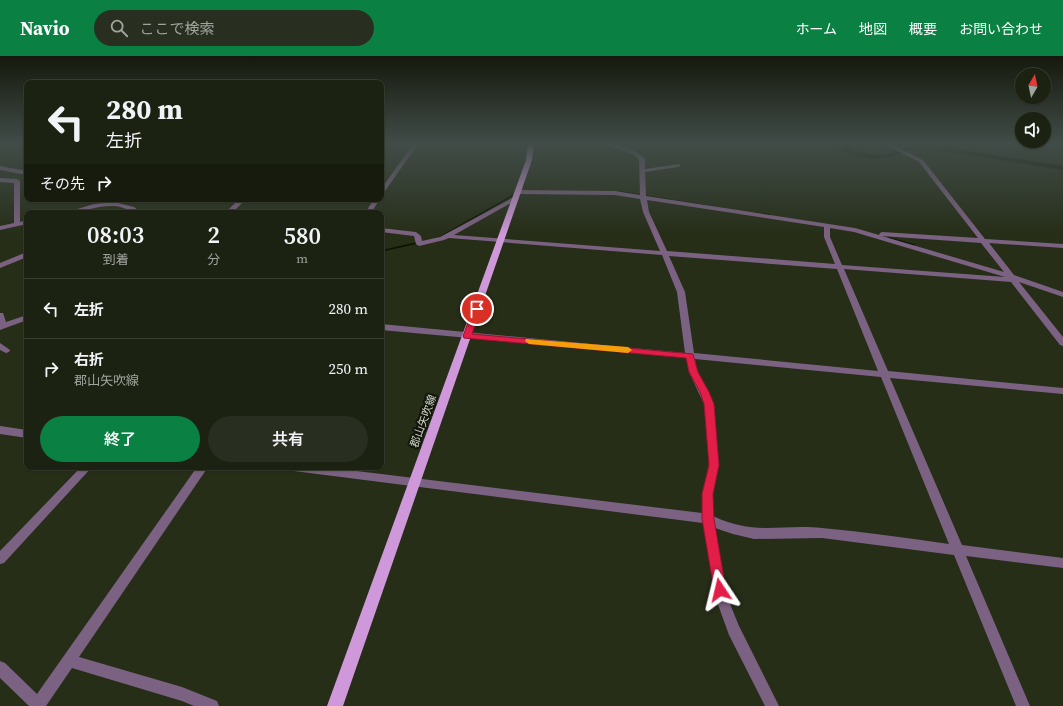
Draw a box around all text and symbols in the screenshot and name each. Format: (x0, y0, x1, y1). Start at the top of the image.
search box (94, 10, 374, 46)
text: Navio (20, 15, 70, 41)
icon: search (108, 17, 130, 39)
text: ここで検索 (140, 18, 215, 39)
text: ホーム (795, 19, 837, 39)
text: 地図 (859, 19, 887, 39)
text: 概要 (909, 19, 937, 39)
text: お問い合わせ (959, 19, 1043, 39)
north arrow (1015, 68, 1051, 104)
map controls (1015, 68, 1051, 148)
text: 280 m (106, 90, 183, 128)
icon: left (40, 96, 92, 148)
button: sound (1015, 112, 1051, 148)
text: 左折 (106, 128, 142, 153)
icon: right (93, 172, 115, 194)
text: その先 (40, 173, 85, 194)
text: 08:03 (87, 218, 144, 251)
text: 2 (208, 218, 220, 251)
text: 580 (283, 219, 321, 252)
text: m (296, 250, 308, 267)
text: 到着 (103, 251, 129, 268)
text: 分 (207, 251, 220, 268)
pin (460, 292, 494, 326)
icon: left (40, 298, 62, 320)
text: 280 m (328, 298, 368, 319)
icon: arrive (466, 298, 488, 320)
text: 左折 (74, 299, 104, 320)
text: 右折 (74, 349, 104, 370)
icon: right (40, 358, 62, 380)
text: 250 m (328, 358, 368, 379)
text: 郡山矢吹線 (74, 372, 139, 389)
street label: 郡山矢吹線 (407, 393, 440, 450)
button: 終了 (40, 416, 200, 462)
button: 共有 (208, 416, 368, 462)
position arrow (699, 569, 741, 611)

